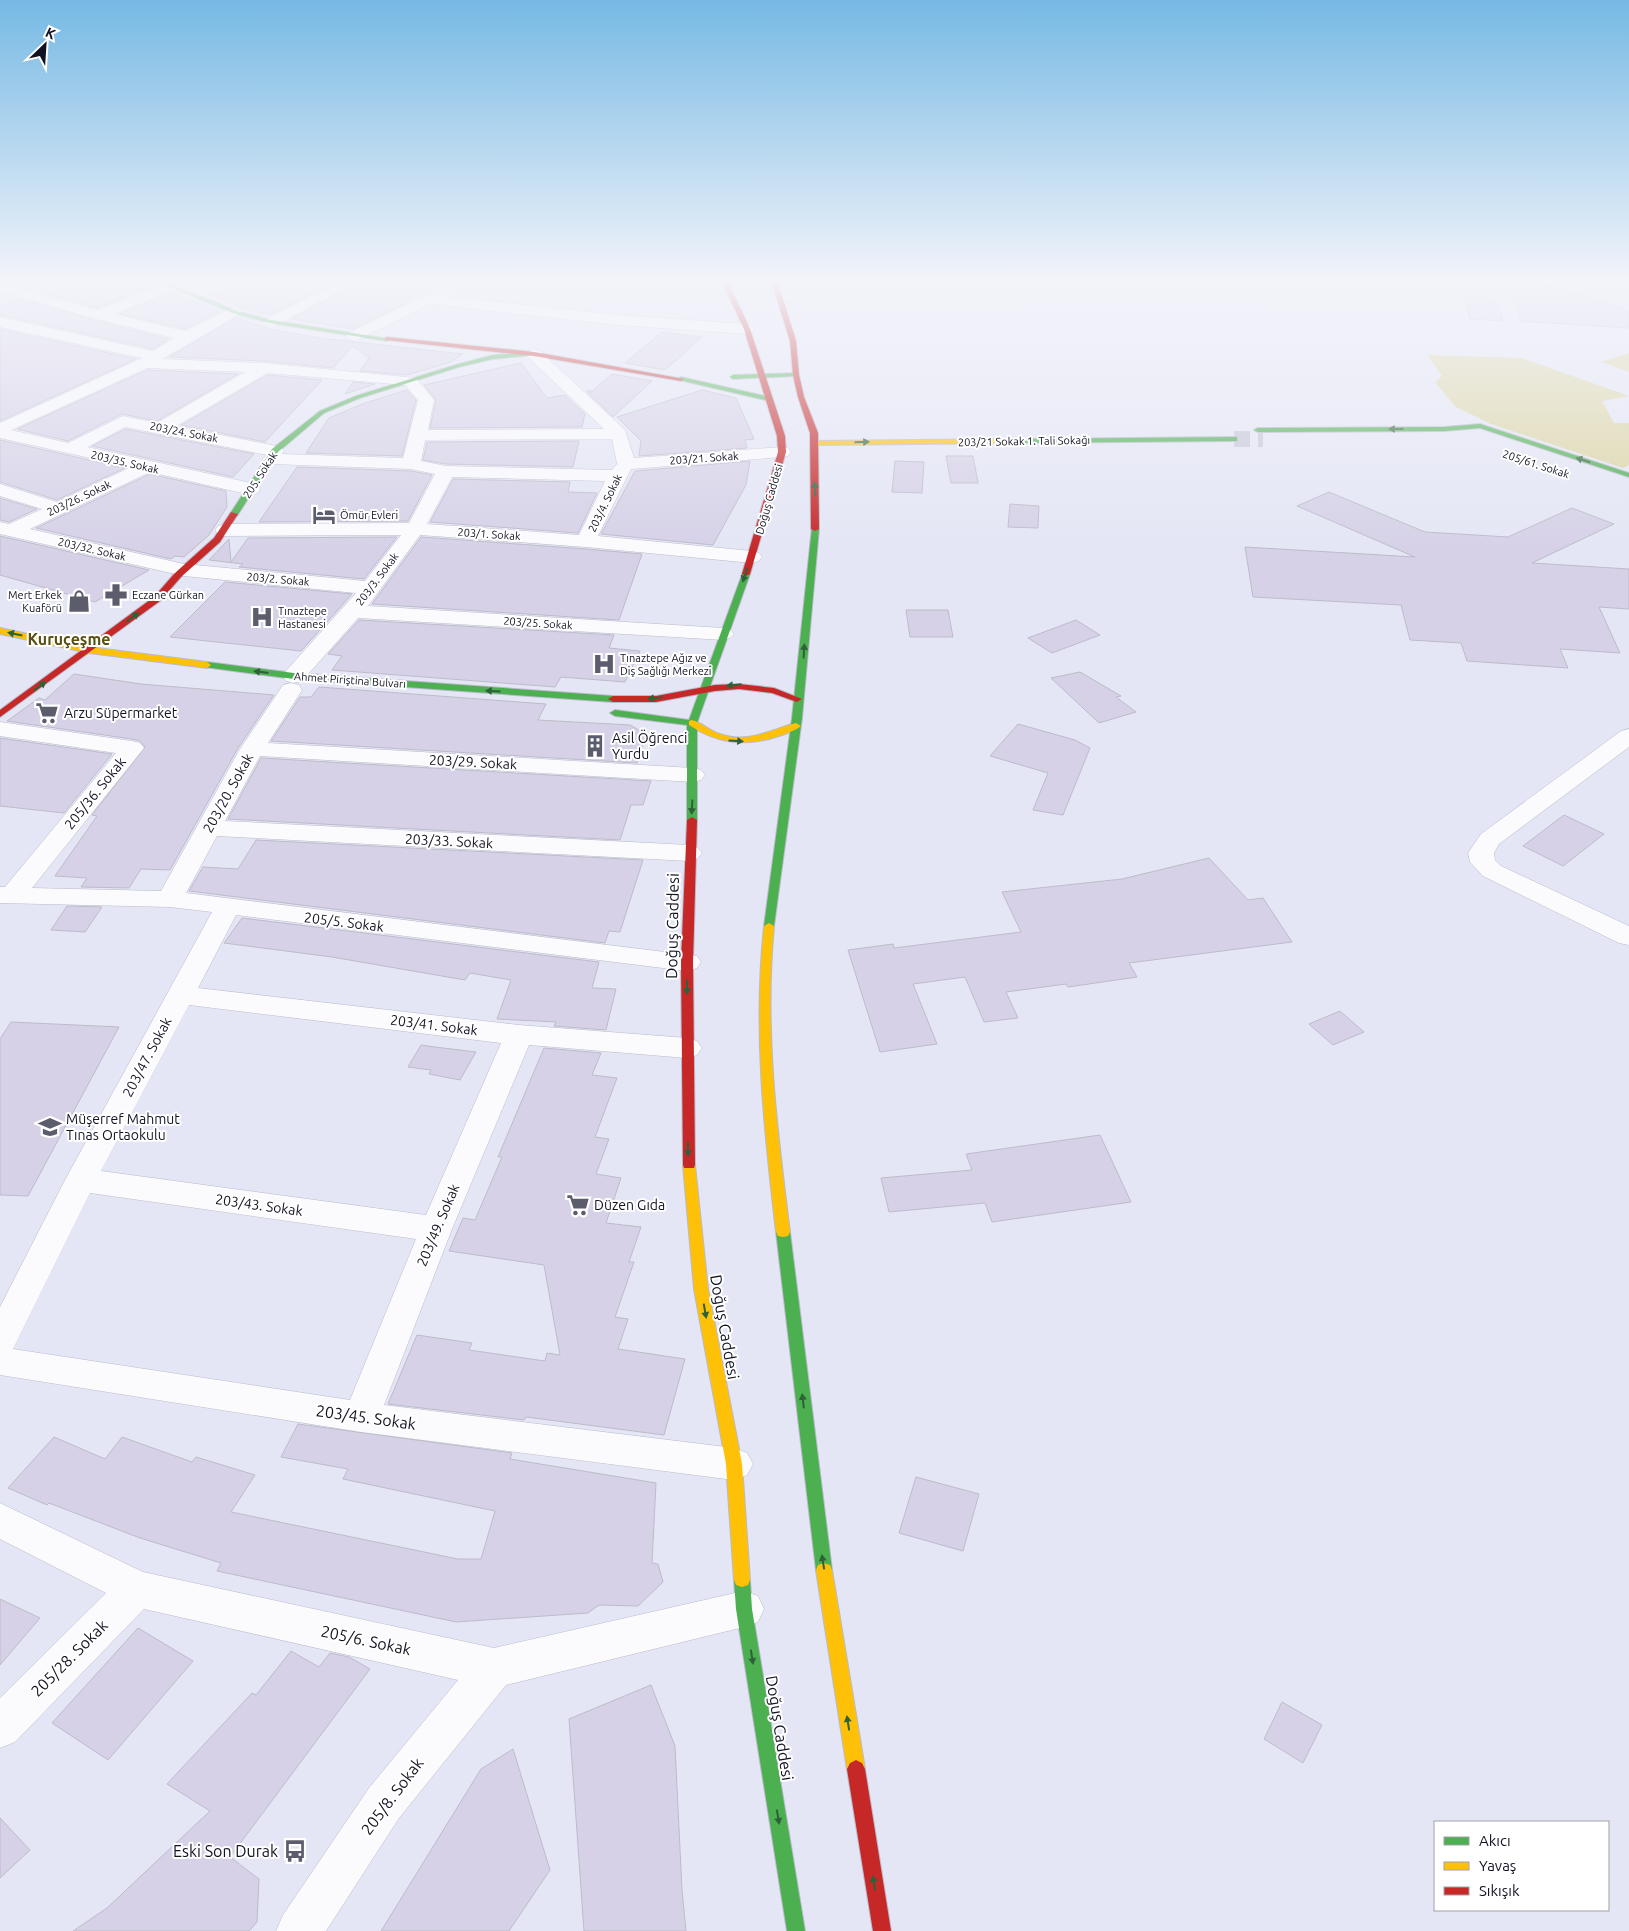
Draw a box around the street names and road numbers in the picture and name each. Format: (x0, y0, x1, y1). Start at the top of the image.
street label: 203/24. Sokak (149, 420, 220, 445)
street label: 203/21 Sokak 1. Tali Sokağı (958, 434, 1090, 448)
street label: 203/35. Sokak (90, 448, 161, 476)
street label: 205/61. Sokak (1501, 448, 1571, 481)
street label: 205. Sokak (241, 449, 280, 500)
street label: 203/21. Sokak (669, 450, 739, 466)
street label: Doğuş Caddesi (753, 462, 785, 536)
street label: 203/4. Sokak (586, 472, 624, 534)
street label: 203/26. Sokak (45, 478, 113, 518)
street label: 203/1. Sokak (457, 526, 521, 542)
street label: 203/32. Sokak (57, 535, 128, 563)
street label: 203/3. Sokak (353, 550, 401, 608)
street label: 203/2. Sokak (246, 570, 310, 588)
street label: 203/25. Sokak (503, 615, 573, 631)
street label: Ahmet Piriştina Bulvarı (294, 670, 406, 690)
street label: 203/20. Sokak (200, 751, 256, 835)
street label: 203/29. Sokak (429, 752, 517, 772)
street label: 205/36. Sokak (61, 754, 129, 832)
street label: 203/33. Sokak (405, 831, 493, 851)
street label: Doğuş Caddesi (662, 873, 682, 979)
street label: 205/5. Sokak (303, 909, 385, 935)
street label: 203/41. Sokak (389, 1012, 479, 1038)
street label: 203/47. Sokak (119, 1014, 175, 1100)
street label: 203/49. Sokak (413, 1181, 463, 1269)
street label: 203/43. Sokak (214, 1191, 304, 1219)
street label: Doğuş Caddesi (707, 1273, 743, 1381)
street label: 203/45. Sokak (315, 1401, 417, 1433)
street label: 205/28. Sokak (27, 1616, 111, 1700)
street label: 205/6. Sokak (319, 1622, 413, 1658)
street label: Doğuş Caddesi (763, 1674, 797, 1782)
street label: 205/8. Sokak (357, 1754, 427, 1838)

